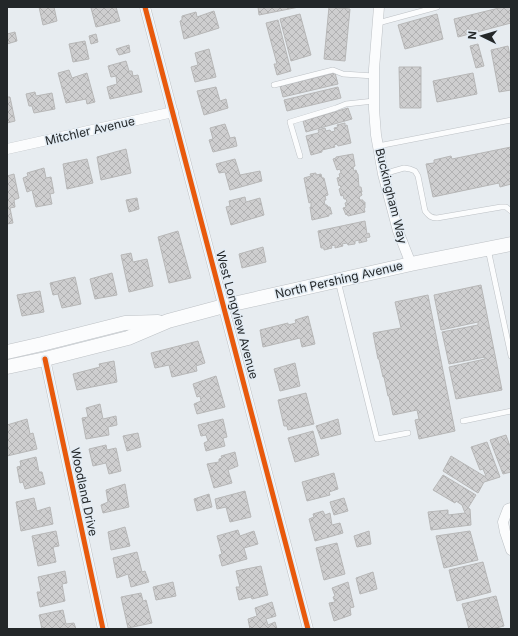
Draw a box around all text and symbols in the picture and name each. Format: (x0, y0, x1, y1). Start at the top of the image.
north arrow (462, 16, 502, 56)
text: N (465, 30, 479, 40)
street label: Mitchler Avenue (44, 113, 136, 148)
street label: Buckingham Way (372, 147, 411, 245)
street label: West Longview Avenue (213, 249, 262, 381)
street label: North Pershing Avenue (273, 257, 404, 302)
street label: Woodland Drive (68, 446, 101, 538)

